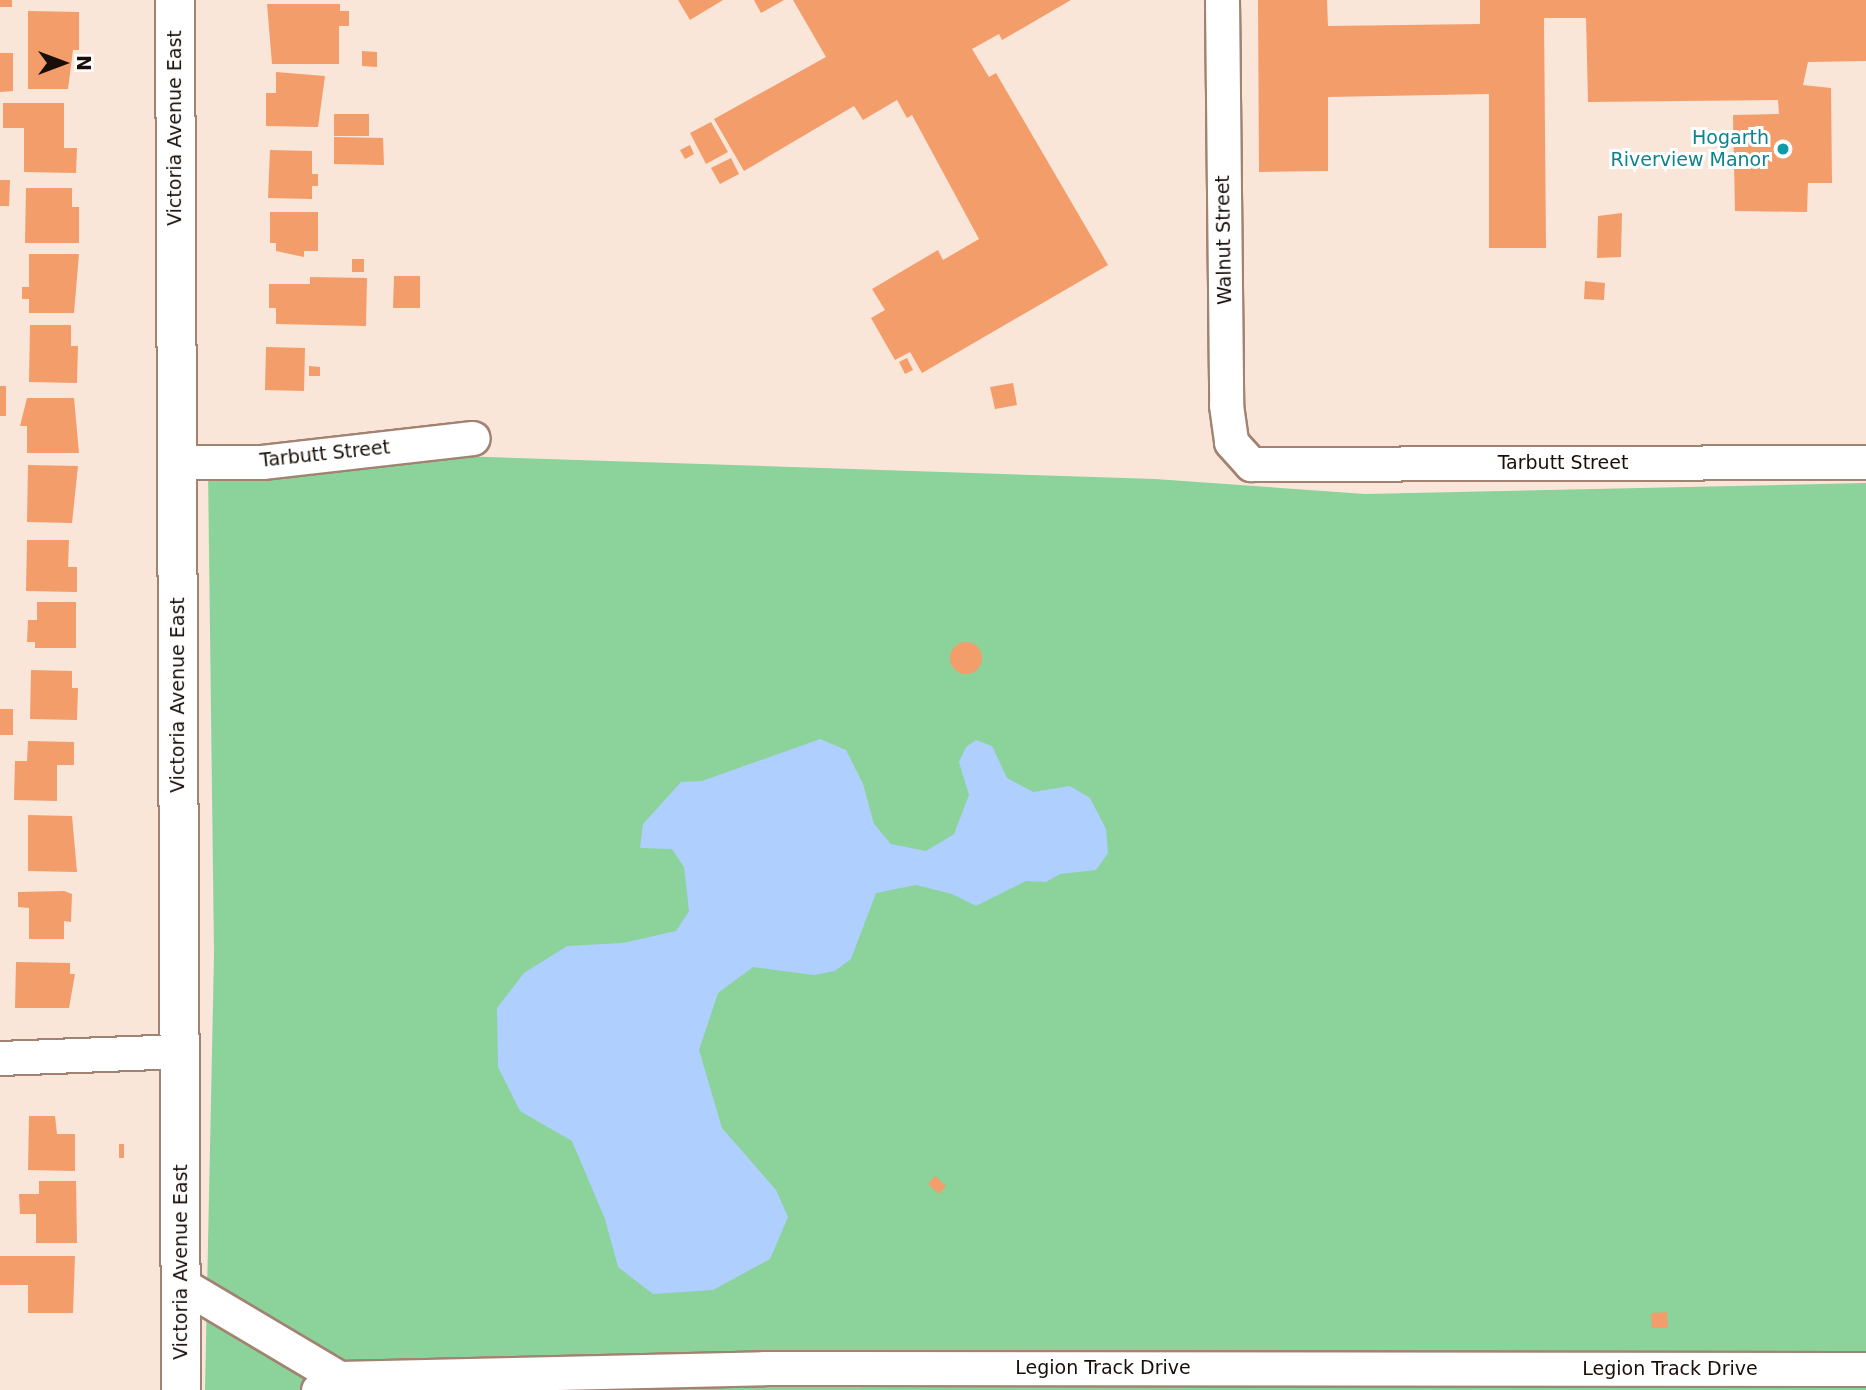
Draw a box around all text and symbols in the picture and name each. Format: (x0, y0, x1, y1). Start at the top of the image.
north arrow (28, 28, 98, 98)
street label: Victoria Avenue East (164, 30, 186, 226)
text: N (73, 55, 95, 71)
place label: Hogarth Riverview Manor (1610, 127, 1769, 171)
marker: Hogarth Riverview Manor (1775, 141, 1791, 157)
street label: Walnut Street (1211, 175, 1237, 305)
street label: Tarbutt Street (259, 436, 391, 472)
street label: Tarbutt Street (1498, 452, 1628, 474)
street label: Victoria Avenue East (167, 597, 189, 793)
street label: Victoria Avenue East (170, 1164, 192, 1360)
street label: Legion Track Drive (1015, 1357, 1191, 1379)
street label: Legion Track Drive (1582, 1358, 1758, 1380)

